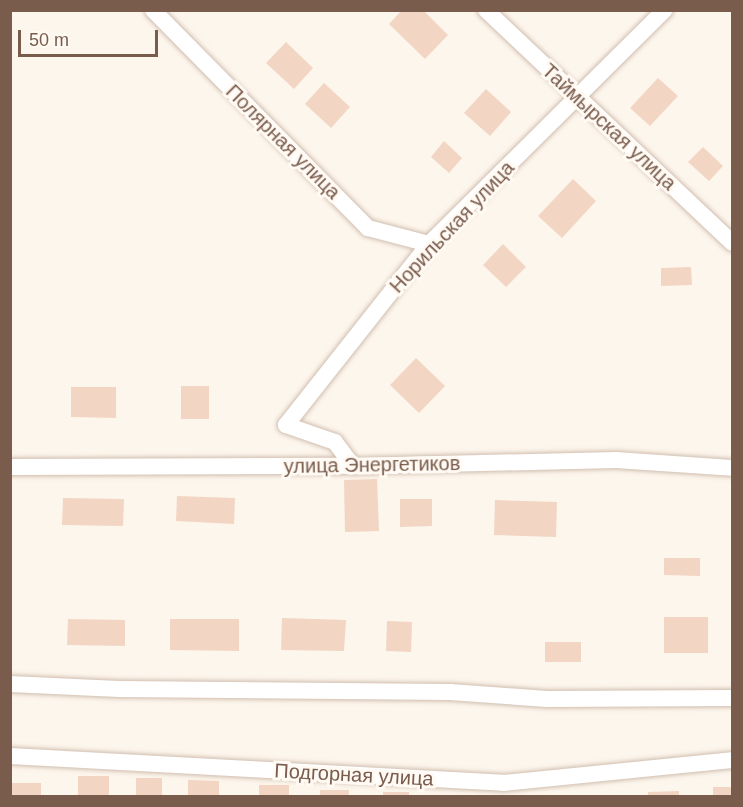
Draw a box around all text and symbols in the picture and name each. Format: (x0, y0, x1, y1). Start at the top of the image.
scale bar (21, 18, 160, 56)
text: 50 m (29, 30, 69, 50)
street label: Таймырская улица (537, 59, 681, 195)
street label: Полярная улица (221, 80, 345, 204)
street label: Норильская улица (385, 156, 519, 298)
street label: улица Энергетиков (284, 451, 460, 479)
street label: Подгорная улица (274, 759, 434, 791)

